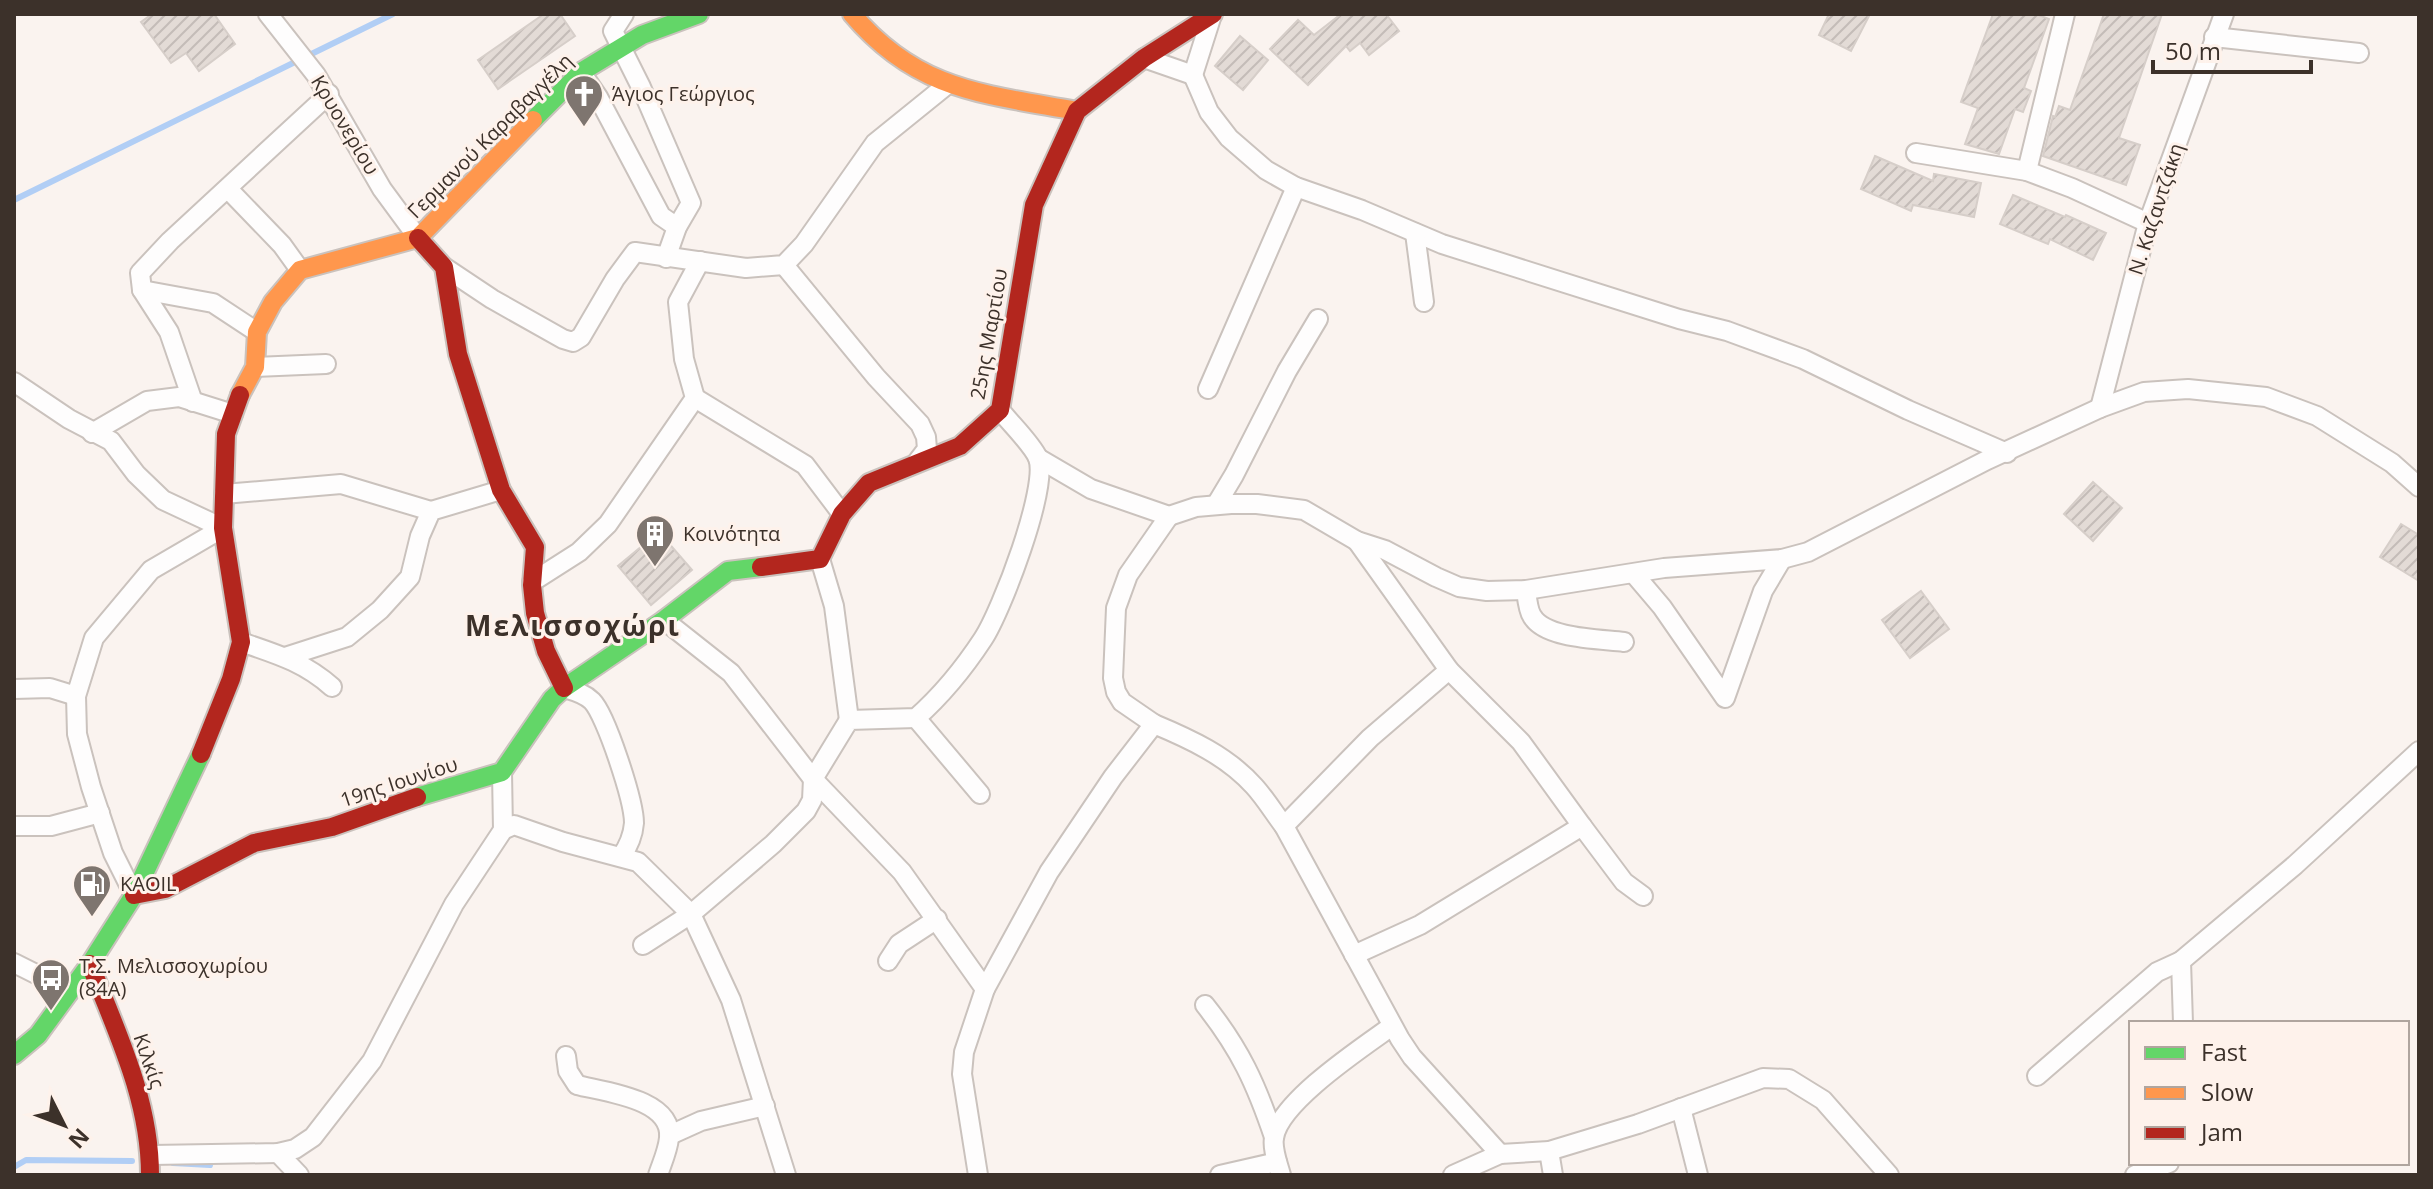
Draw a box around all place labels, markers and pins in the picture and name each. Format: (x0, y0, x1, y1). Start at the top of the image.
church icon: Άγιος Γεώργιος (563, 73, 605, 128)
place label: Άγιος Γεώργιος (612, 80, 755, 107)
building icon: Κοινότητα (634, 513, 676, 568)
place label: Κοινότητα (683, 520, 780, 547)
fuel station icon: KAOIL (71, 863, 113, 918)
place label: KAOIL (120, 870, 176, 897)
place label: Τ.Σ. Μελισσοχωρίου (84Α) (79, 952, 268, 1002)
bus stop icon: Τ.Σ. Μελισσοχωρίου (84Α) (30, 957, 72, 1012)

